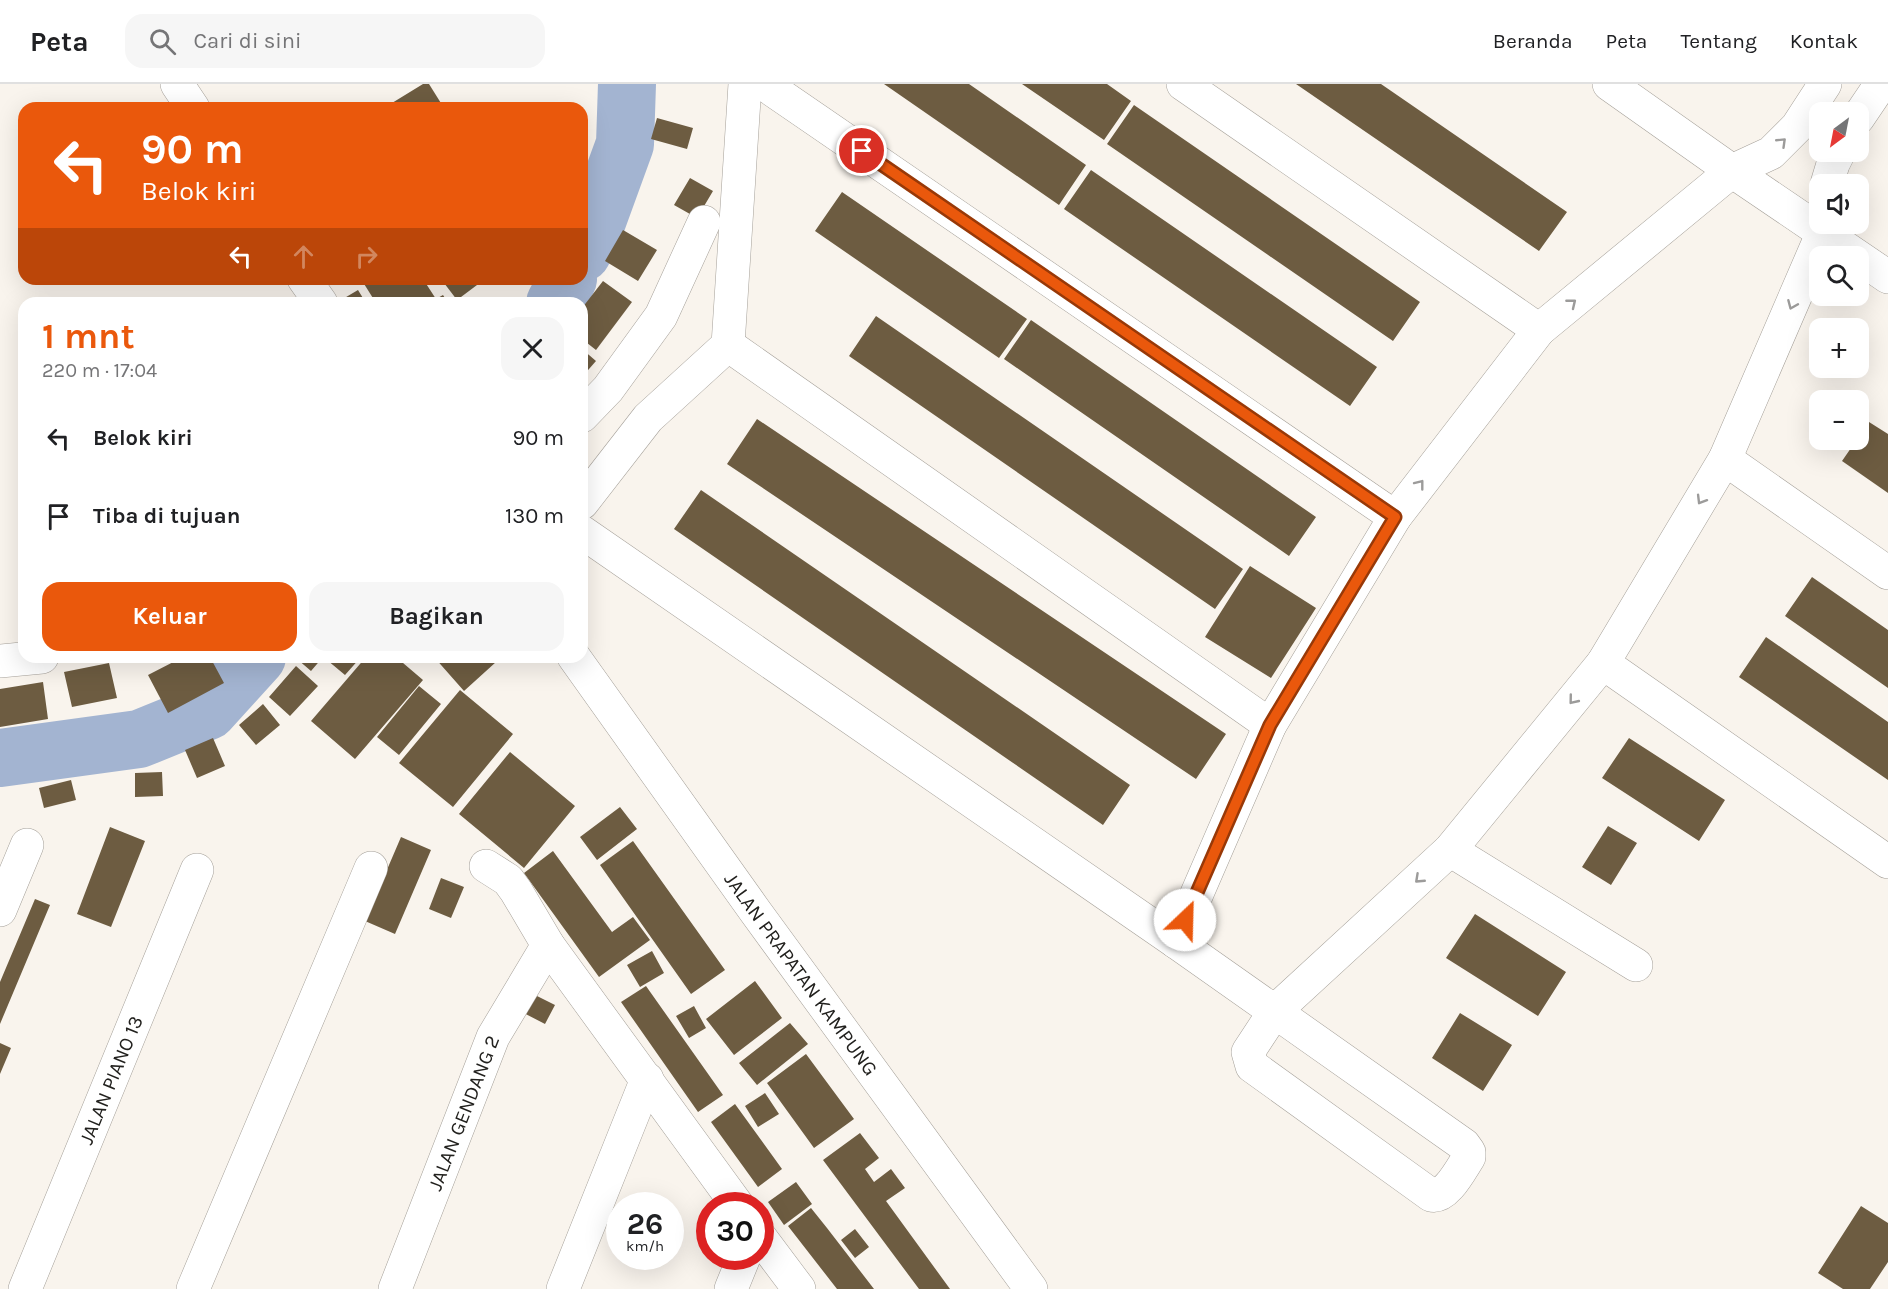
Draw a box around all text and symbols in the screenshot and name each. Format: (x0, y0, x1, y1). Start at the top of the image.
search box (125, 14, 545, 68)
text: Peta (30, 25, 89, 58)
icon: search (146, 25, 179, 58)
text: Cari di sini (194, 28, 302, 54)
text: Beranda (1493, 29, 1573, 53)
text: Peta (1606, 29, 1647, 53)
text: Tentang (1680, 29, 1757, 53)
text: Kontak (1790, 29, 1858, 53)
north arrow (1809, 102, 1869, 162)
map controls (1809, 102, 1869, 450)
text: 90 m (141, 124, 244, 174)
pin (836, 125, 887, 176)
icon: left (42, 126, 120, 204)
icon: arrive (845, 134, 878, 167)
one-way arrow (1775, 138, 1785, 149)
button: sound (1809, 174, 1869, 234)
text: Belok kiri (141, 175, 257, 207)
icon: left (224, 240, 257, 273)
icon: ahead (287, 240, 320, 273)
icon: right (350, 240, 383, 273)
button: search (1809, 246, 1869, 306)
one-way arrow (1787, 298, 1799, 309)
one-way arrow (1565, 300, 1576, 311)
text: 1 mnt (42, 315, 135, 357)
button: close (501, 317, 564, 380)
button: + (1809, 318, 1869, 378)
text: 220 m · 17:04 (42, 359, 157, 382)
button: − (1809, 390, 1869, 450)
icon: left (42, 422, 75, 455)
text: Belok kiri (93, 425, 193, 451)
text: 90 m (512, 425, 564, 451)
one-way arrow (1413, 480, 1424, 491)
one-way arrow (1696, 494, 1708, 504)
icon: arrive (42, 500, 75, 533)
text: Tiba di tujuan (93, 503, 240, 529)
text: 130 m (505, 503, 564, 529)
button: Keluar (42, 582, 297, 651)
button: Bagikan (309, 582, 564, 651)
one-way arrow (1570, 693, 1581, 704)
street label: JALAN PRAPATAN KAMPUNG (719, 868, 882, 1080)
one-way arrow (1415, 872, 1425, 883)
position arrow (1153, 888, 1217, 952)
street label: JALAN PIANO 13 (75, 1012, 148, 1148)
street label: JALAN GENDANG 2 (423, 1032, 504, 1194)
speed limit sign: 30 (696, 1192, 774, 1270)
text: 26 (627, 1206, 663, 1242)
text: km/h (626, 1237, 664, 1255)

